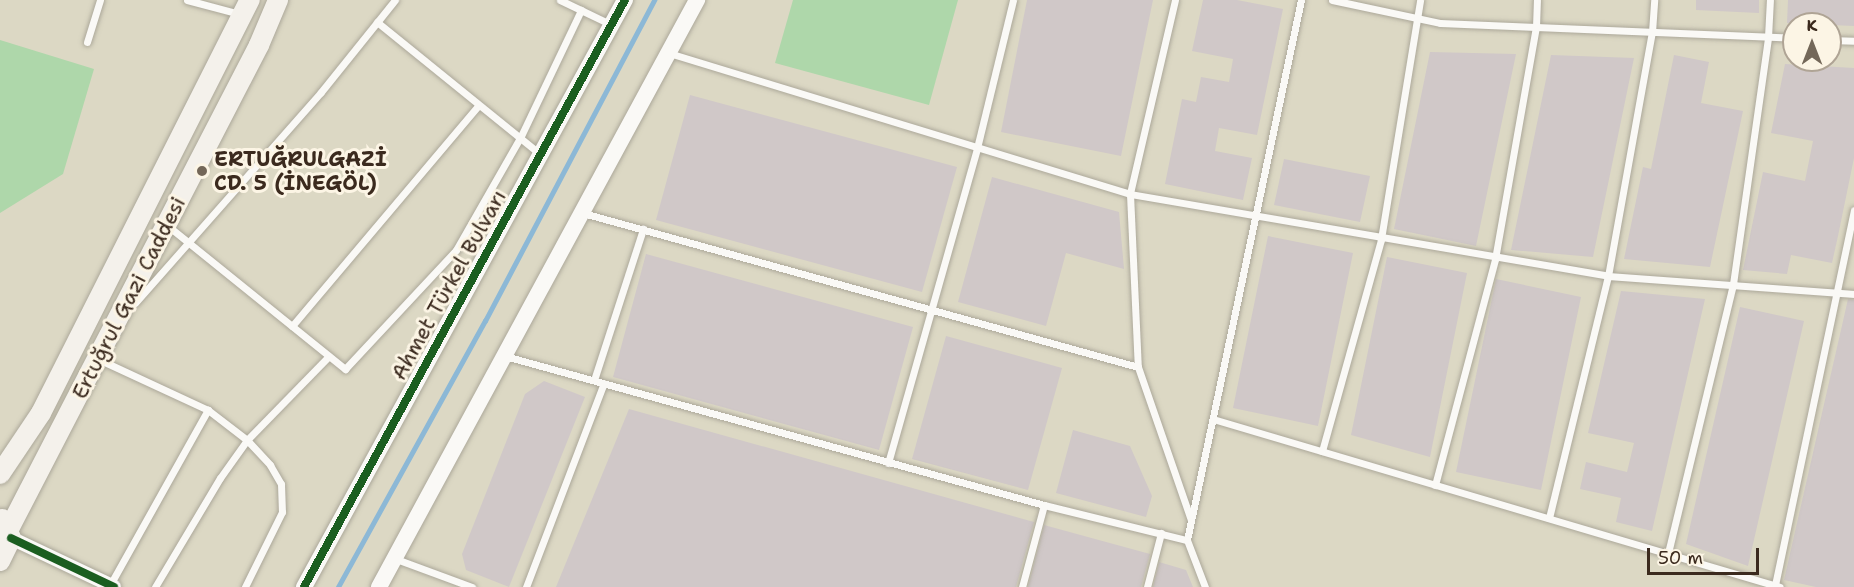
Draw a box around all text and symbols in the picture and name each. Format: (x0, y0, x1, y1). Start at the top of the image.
north arrow (1782, 12, 1842, 72)
text: K (1807, 15, 1817, 36)
place label: ERTUĞRULGAZİ CD. 5 (İNEGÖL) (214, 146, 387, 196)
marker: ERTUĞRULGAZİ CD. 5 (İNEGÖL) (195, 164, 209, 178)
street label: Ahmet Türkel Bulvarı (386, 186, 512, 384)
street label: Ertuğrul Gazi Caddesi (67, 193, 191, 403)
scale bar (1650, 536, 1762, 574)
text: 50 m (1658, 546, 1703, 570)

